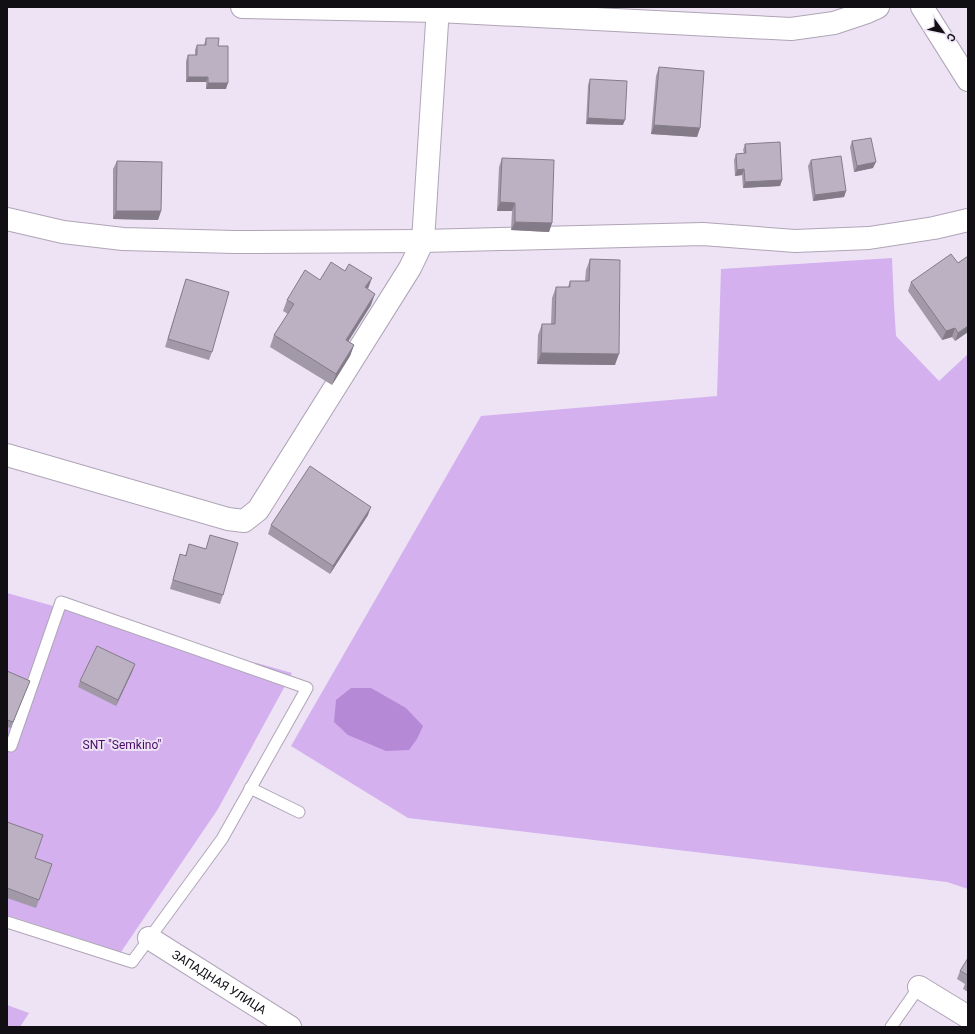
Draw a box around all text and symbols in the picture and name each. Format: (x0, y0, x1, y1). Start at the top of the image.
north arrow (923, 12, 963, 52)
text: С (944, 31, 958, 44)
park label: SNT "Semkino" (83, 738, 162, 752)
street label: ЗАПАДНАЯ УЛИЦА (170, 947, 269, 1017)

